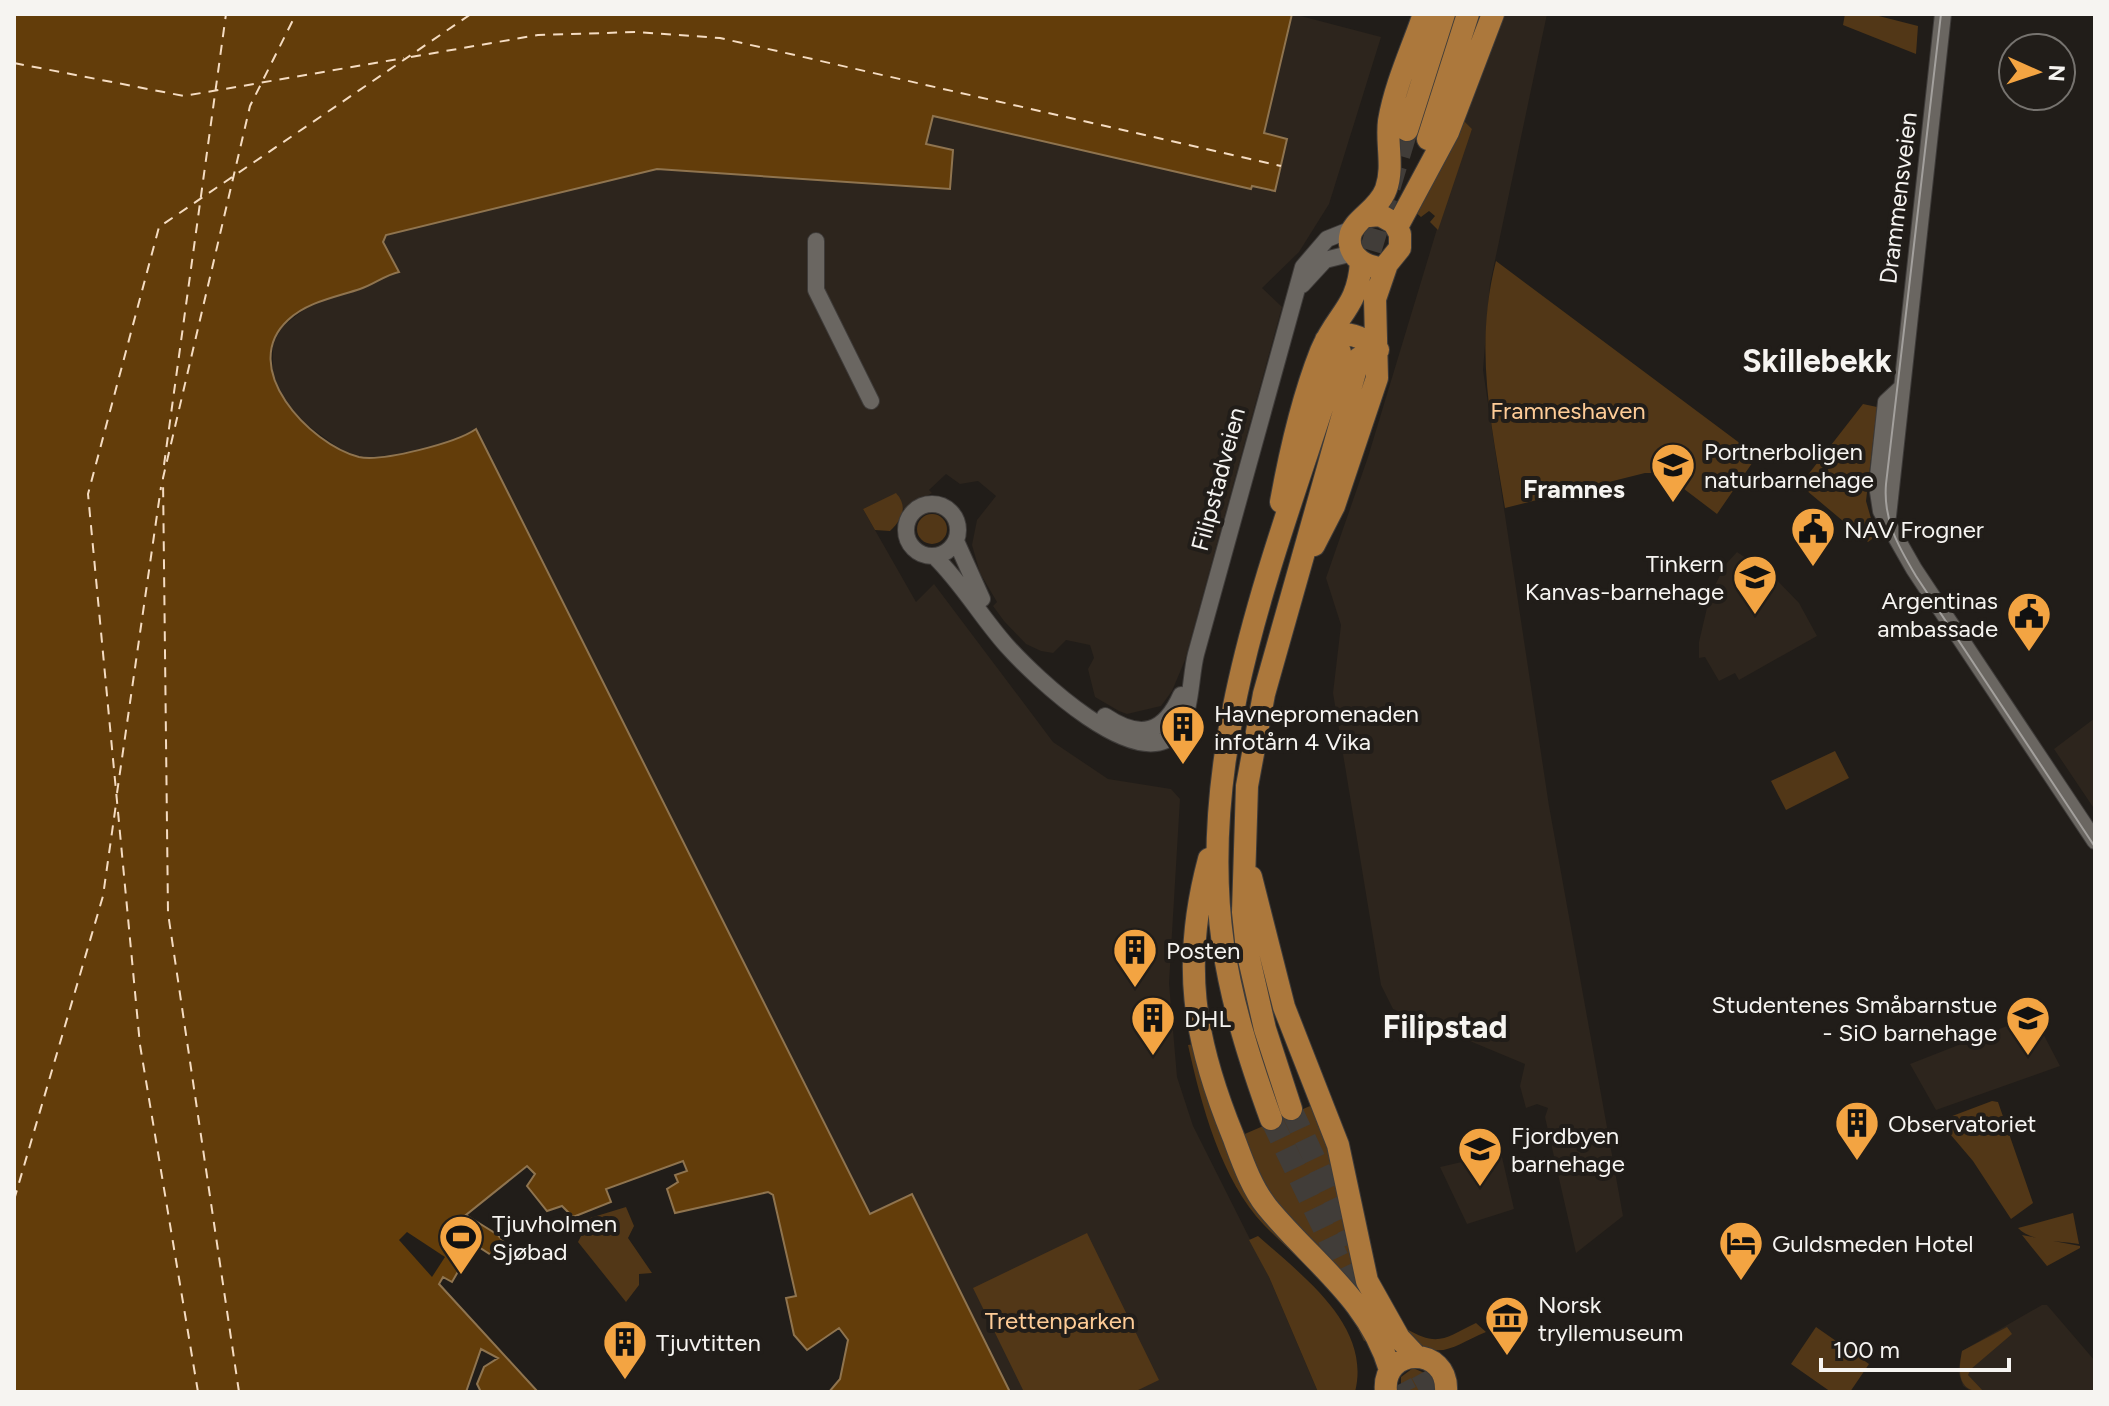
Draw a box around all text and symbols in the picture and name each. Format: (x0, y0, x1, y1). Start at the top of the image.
north arrow (1997, 32, 2077, 112)
text: N (2043, 64, 2070, 82)
street label: Drammensveien (1873, 110, 1923, 286)
district label: Skillebekk (1742, 342, 1893, 380)
park label: Framneshaven (1490, 396, 1646, 425)
street label: Filipstadveien (1185, 404, 1251, 554)
place label: Portnerboligen naturbarnehage (1704, 437, 1874, 494)
school or university icon: Portnerboligen naturbarnehage (1649, 441, 1697, 504)
district label: Framnes (1523, 473, 1625, 505)
public building icon: NAV Frogner (1789, 505, 1837, 568)
place label: NAV Frogner (1844, 515, 1984, 544)
place label: Tinkern Kanvas-barnehage (1525, 549, 1724, 606)
school or university icon: Tinkern Kanvas-barnehage (1731, 553, 1779, 616)
place label: Argentinas ambassade (1877, 586, 1998, 643)
public building icon: Argentinas ambassade (2005, 590, 2053, 653)
place label: Havnepromenaden infotårn 4 Vika (1214, 699, 1419, 756)
building icon: Havnepromenaden infotårn 4 Vika (1159, 703, 1207, 766)
building icon: Posten (1111, 926, 1159, 989)
place label: Posten (1166, 936, 1240, 965)
place label: Studentenes Småbarnstue - SiO barnehage (1712, 990, 1997, 1047)
building icon: DHL (1129, 994, 1177, 1057)
school or university icon: Studentenes Småbarnstue - SiO barnehage (2004, 994, 2052, 1057)
place label: DHL (1184, 1004, 1232, 1033)
district label: Filipstad (1382, 1008, 1508, 1046)
building icon: Observatoriet (1833, 1099, 1881, 1162)
place label: Observatoriet (1888, 1109, 2036, 1138)
place label: Fjordbyen barnehage (1511, 1121, 1625, 1178)
school or university icon: Fjordbyen barnehage (1456, 1125, 1504, 1188)
place label: Tjuvholmen Sjøbad (492, 1209, 617, 1266)
sports icon: Tjuvholmen Sjøbad (437, 1213, 485, 1276)
hotel icon: Guldsmeden Hotel (1717, 1219, 1765, 1282)
place label: Guldsmeden Hotel (1772, 1229, 1974, 1258)
place label: Norsk tryllemuseum (1538, 1290, 1683, 1347)
museum icon: Norsk tryllemuseum (1483, 1294, 1531, 1357)
park label: Trettenparken (985, 1306, 1135, 1335)
building icon: Tjuvtitten (601, 1318, 649, 1381)
scale bar (1821, 1322, 2009, 1372)
place label: Tjuvtitten (656, 1328, 761, 1357)
text: 100 m (1833, 1335, 1900, 1364)

